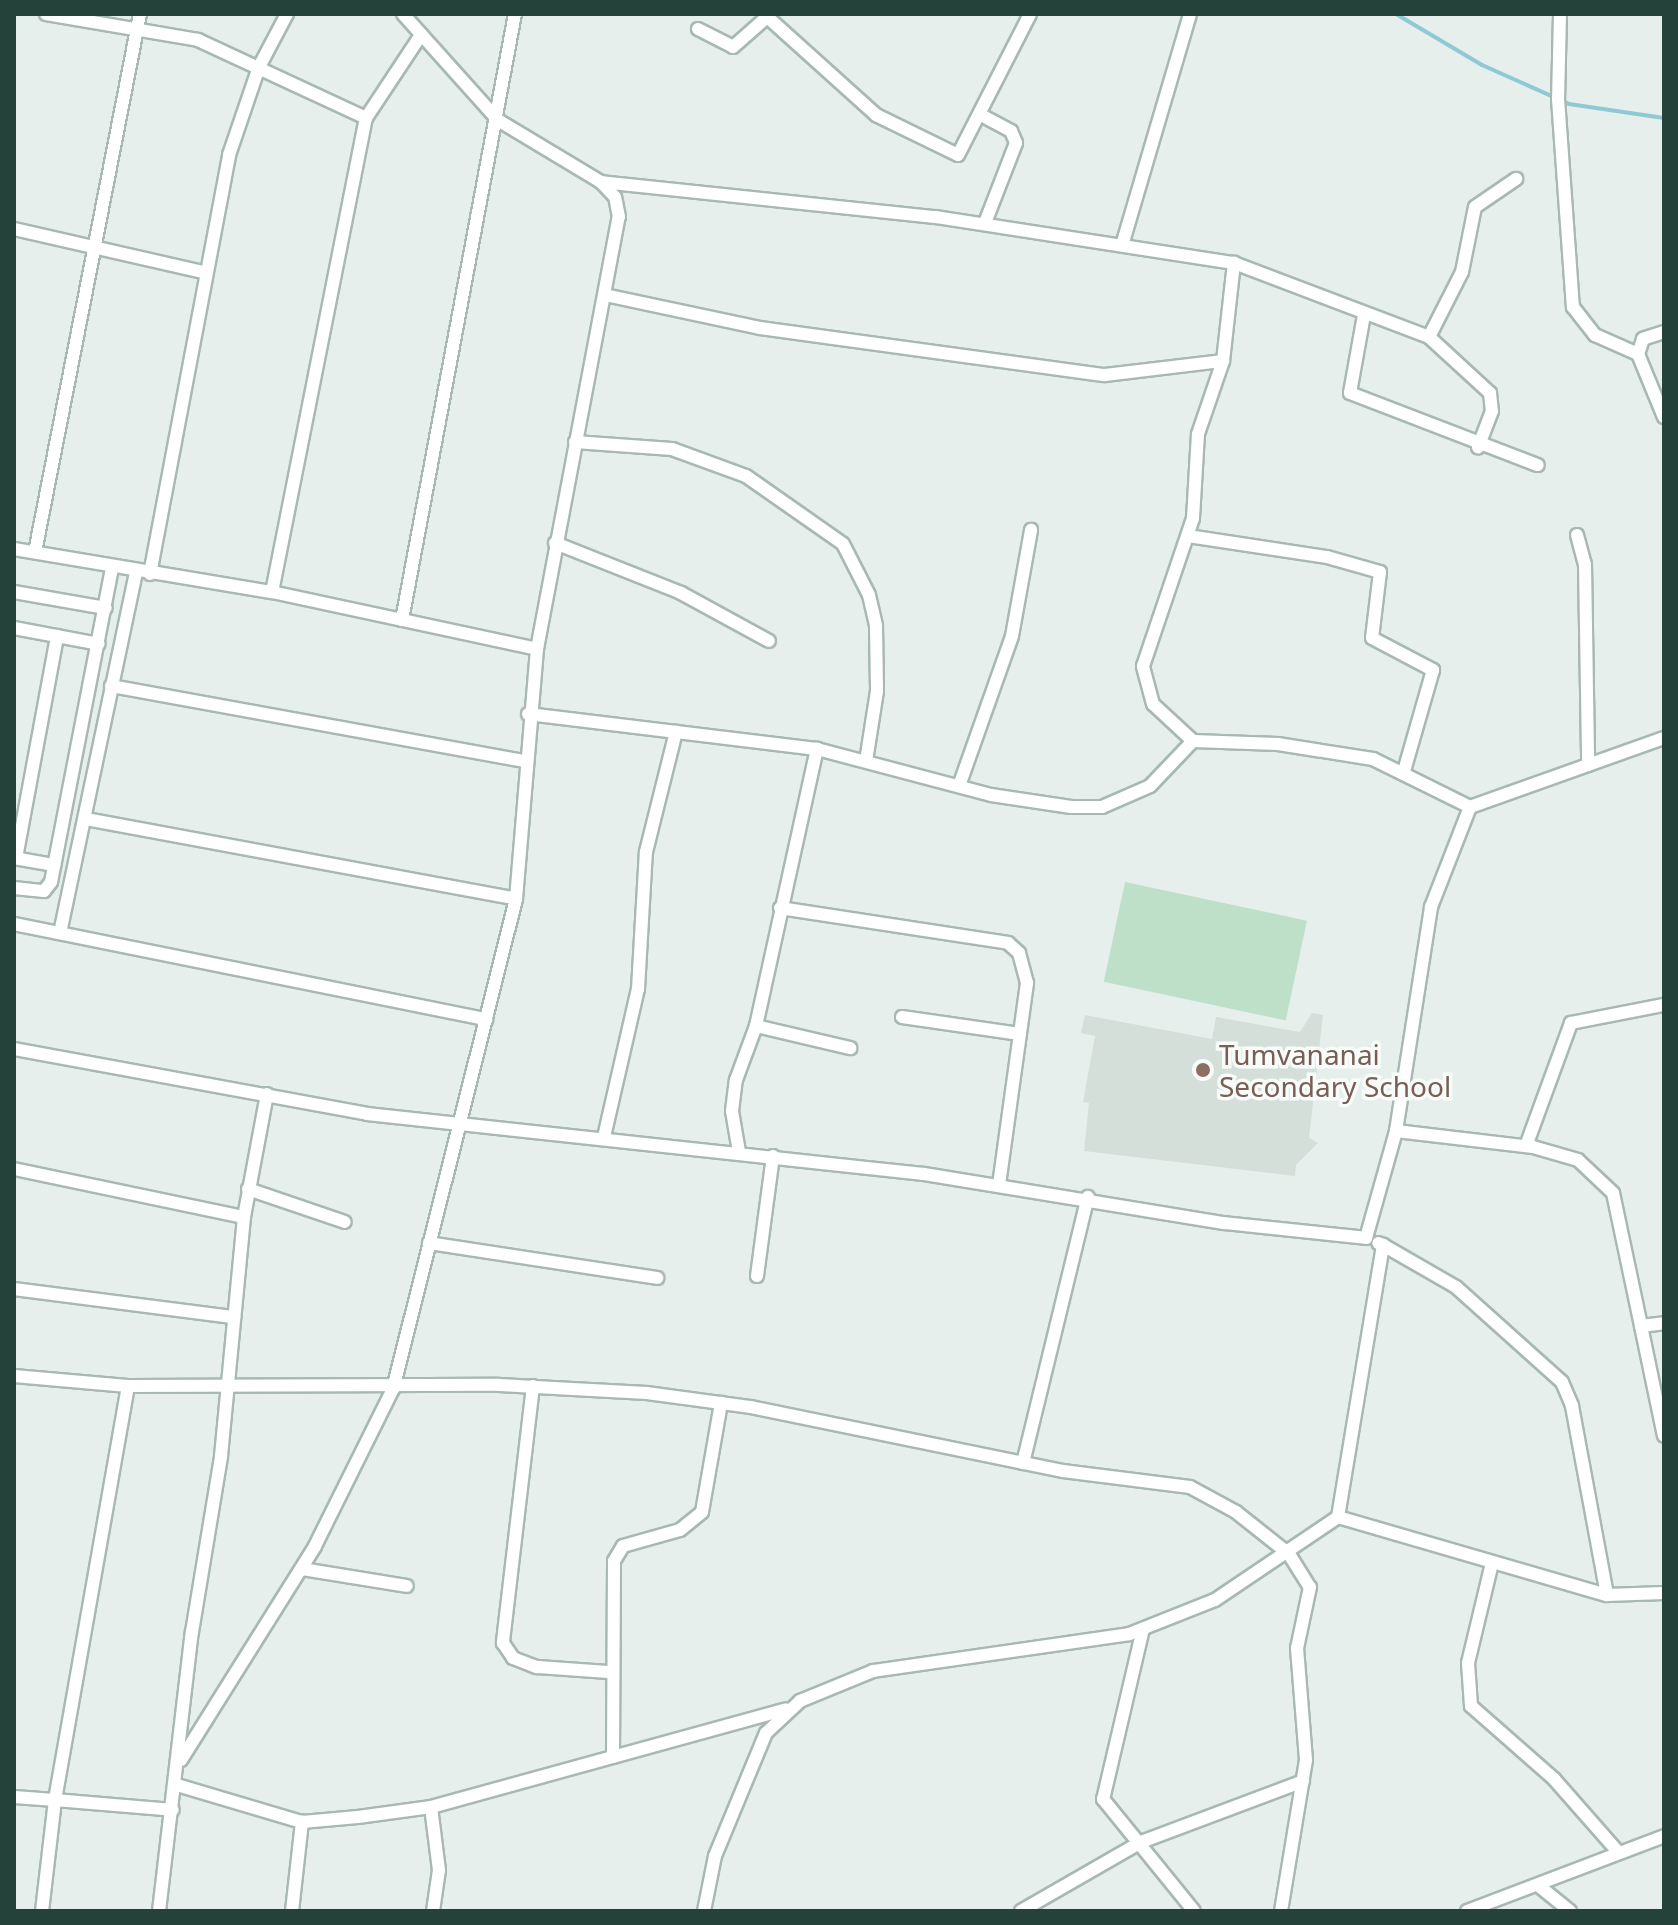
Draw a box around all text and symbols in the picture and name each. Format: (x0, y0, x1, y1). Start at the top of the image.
place label: Tumvananai Secondary School (1219, 1037, 1451, 1103)
marker: Tumvananai Secondary School (1194, 1061, 1212, 1079)

